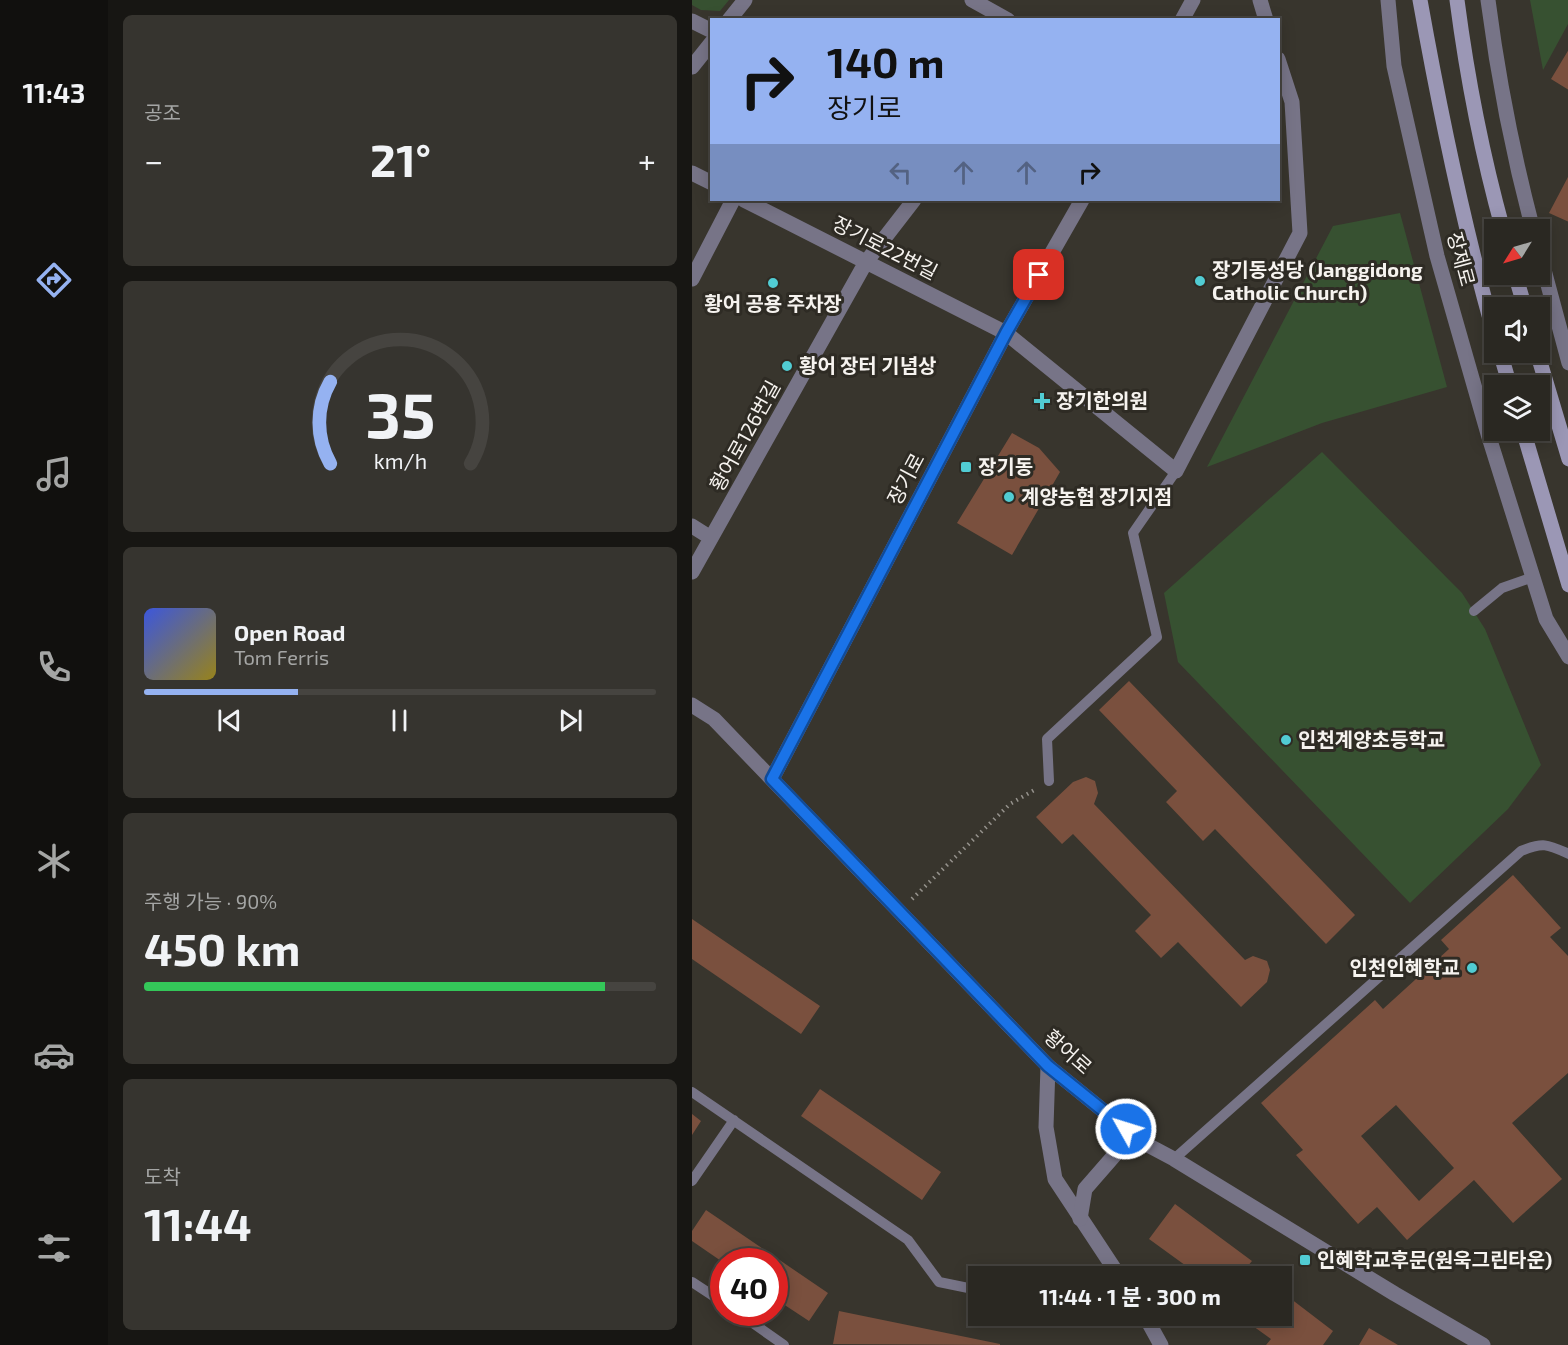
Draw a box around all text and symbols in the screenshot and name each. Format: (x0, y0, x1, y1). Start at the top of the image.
text: 140 m (827, 36, 944, 86)
icon: right (728, 42, 806, 120)
text: 11:43 (23, 76, 85, 108)
text: 장기로 (827, 91, 902, 123)
text: 공조 (144, 100, 181, 124)
text: 21° (370, 132, 431, 186)
text: − (144, 140, 163, 180)
text: + (638, 140, 656, 180)
icon: left (884, 156, 917, 189)
icon: ahead (947, 156, 980, 189)
icon: ahead (1010, 156, 1043, 189)
icon: right (1073, 156, 1106, 189)
street label: 장기로22번길 (829, 210, 942, 284)
north arrow (1484, 219, 1550, 285)
map controls (1484, 219, 1550, 441)
street label: 장제로 (1443, 229, 1481, 289)
pin (1013, 249, 1064, 300)
place label: 장기동성당 (Janggidong Catholic Church) (1212, 257, 1423, 304)
icon: arrive (1022, 258, 1055, 291)
icon: directions (33, 259, 75, 301)
marker: 장기동성당 (Janggidong Catholic Church) (1193, 274, 1207, 288)
marker: 황어 공용 주차장 (766, 276, 780, 290)
place label: 황어 공용 주차장 (704, 291, 842, 315)
button: sound (1484, 297, 1550, 363)
place label: 황어 장터 기념상 (799, 353, 936, 377)
marker: 황어 장터 기념상 (780, 359, 794, 373)
button: layers (1484, 375, 1550, 441)
text: 35 (365, 376, 435, 451)
street label: 황어로126번길 (704, 376, 784, 495)
place label: 장기한의원 (1056, 388, 1148, 412)
marker: 장기한의원 (1033, 392, 1051, 410)
text: km/h (373, 448, 427, 473)
street label: 장기로 (882, 449, 929, 509)
icon: music (33, 453, 75, 495)
place label: 장기동 (978, 454, 1033, 478)
marker: 장기동 (959, 460, 973, 474)
place label: 계양농협 장기지점 (1021, 484, 1173, 508)
marker: 계양농협 장기지점 (1002, 490, 1016, 504)
text: Open Road (234, 619, 346, 645)
text: Tom Ferris (234, 645, 329, 669)
icon: phone (33, 646, 75, 688)
icon: previous (213, 704, 246, 737)
icon: pause (383, 704, 416, 737)
icon: next (554, 704, 587, 737)
place label: 인천계양초등학교 (1298, 727, 1445, 751)
marker: 인천계양초등학교 (1279, 733, 1293, 747)
icon: climate (33, 840, 75, 882)
text: 주행 가능 · 90% (144, 889, 277, 913)
text: 450 km (144, 921, 300, 975)
place label: 인천인혜학교 (1350, 955, 1460, 979)
marker: 인천인혜학교 (1465, 961, 1479, 975)
street label: 황어로 (1040, 1024, 1097, 1079)
icon: car (33, 1034, 75, 1076)
position arrow (1094, 1097, 1158, 1161)
text: 도착 (144, 1164, 181, 1188)
text: 11:44 (144, 1196, 252, 1250)
icon: filters (33, 1227, 75, 1269)
place label: 인혜학교후문(원욱그린타운) (1317, 1247, 1552, 1271)
speed limit sign: 40 (710, 1248, 788, 1326)
marker: 인혜학교후문(원욱그린타운) (1298, 1253, 1312, 1267)
text: 11:44 · 1 분 · 300 m (1039, 1283, 1221, 1309)

